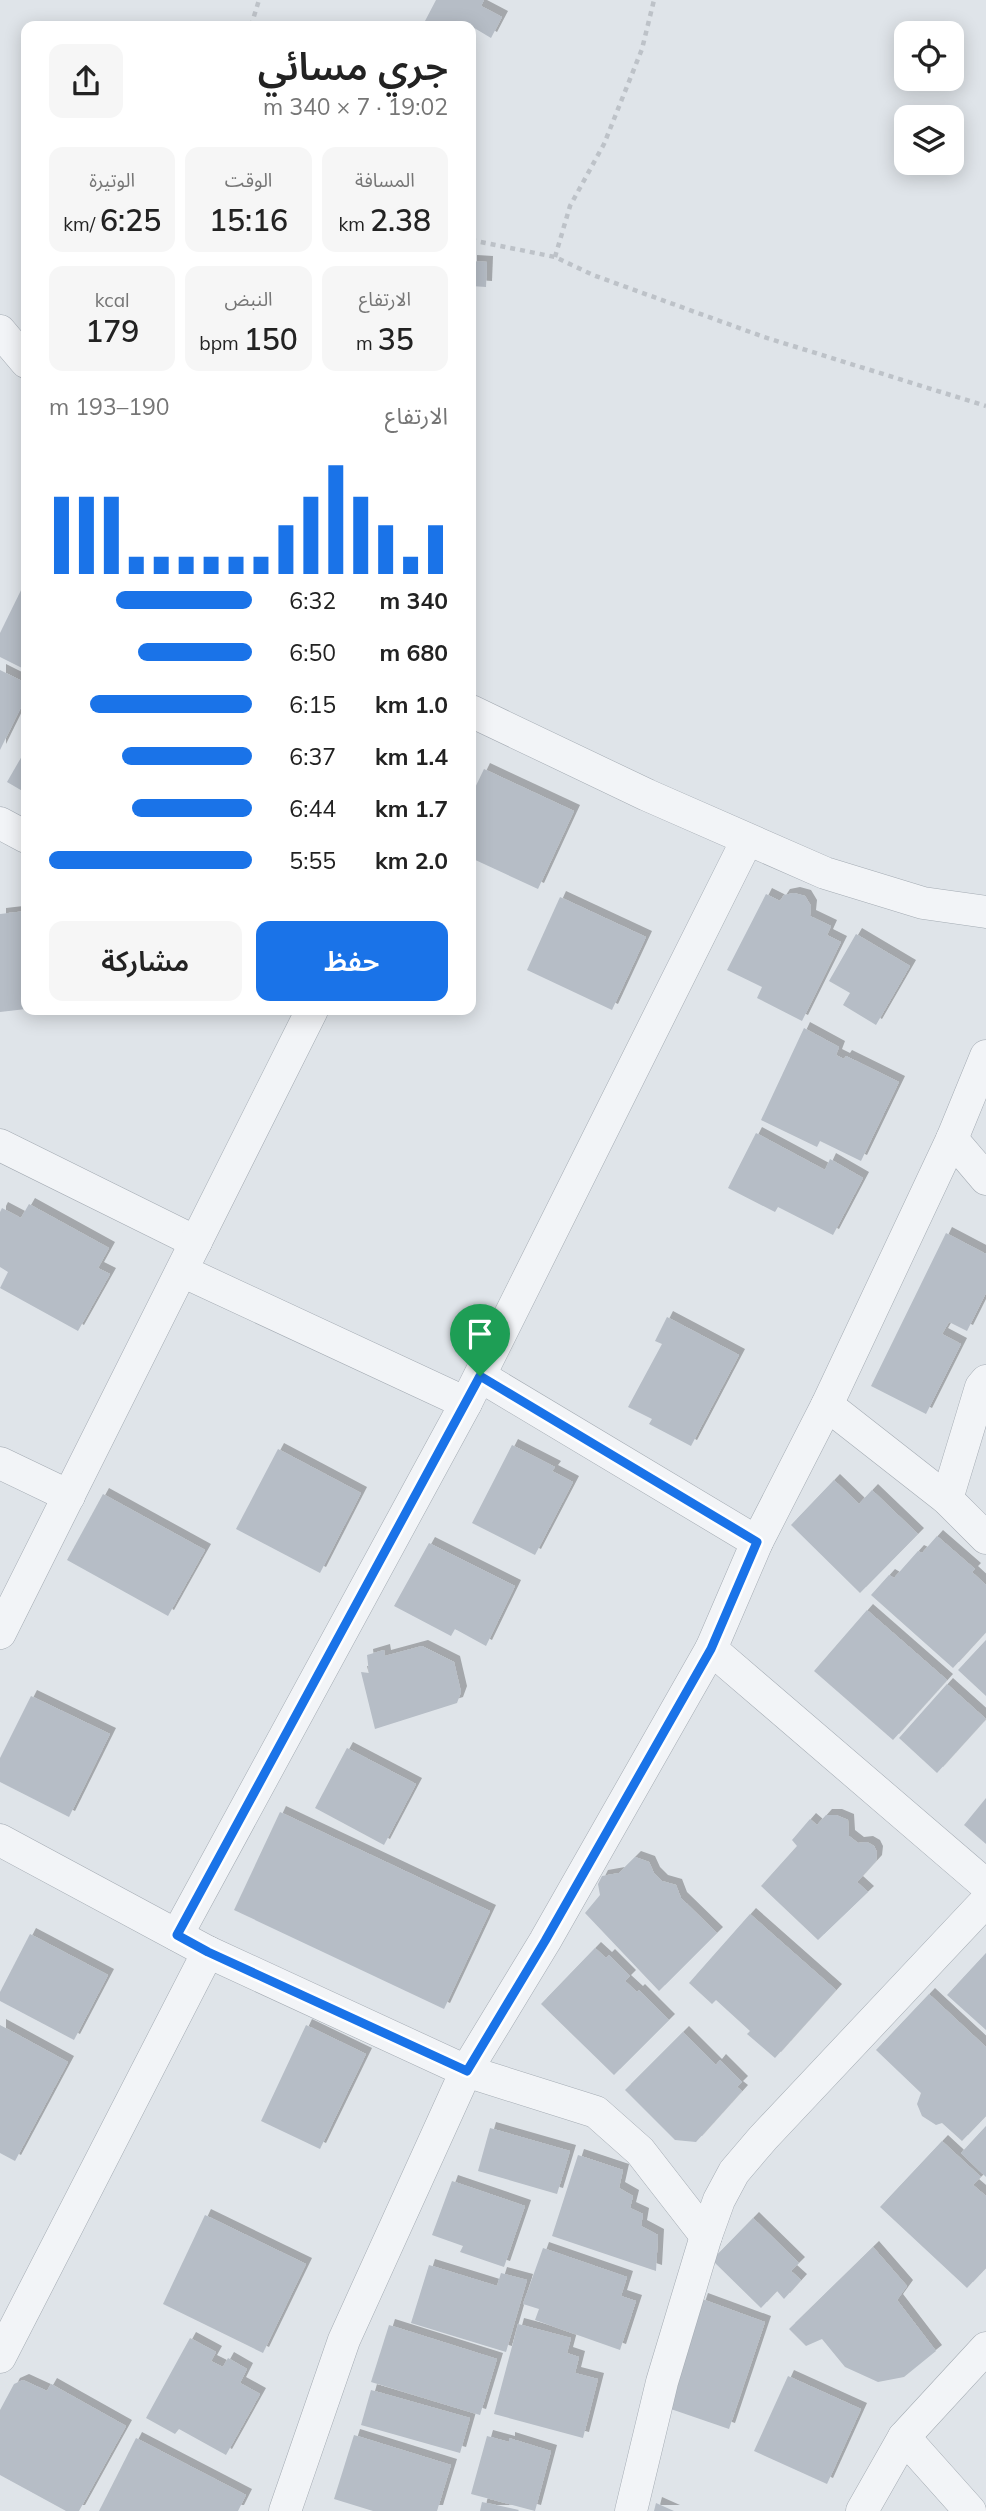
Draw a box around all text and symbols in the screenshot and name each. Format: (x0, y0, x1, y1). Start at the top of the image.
map controls (894, 21, 964, 175)
button: locate (894, 21, 964, 91)
text: جري مسائي (258, 42, 448, 90)
button: share (49, 44, 123, 118)
text: 19:02 · 7 × 340 m (263, 92, 448, 121)
button: layers (894, 105, 964, 175)
text: الوتيرة (89, 168, 135, 192)
text: الوقت (225, 168, 272, 192)
text: المسافة (355, 168, 415, 192)
text: 6:25 (100, 201, 161, 239)
text: 15:16 (209, 201, 288, 239)
text: 2.38 (370, 201, 431, 239)
text: /km (63, 212, 100, 236)
text: km (339, 212, 370, 236)
text: النبض (224, 287, 273, 311)
text: الارتفاع (359, 287, 411, 311)
text: kcal (95, 288, 130, 312)
text: 179 (85, 312, 139, 350)
text: 150 (244, 320, 298, 358)
text: 35 (378, 320, 414, 358)
text: bpm (199, 331, 244, 355)
text: m (356, 331, 378, 355)
text: 190–193 m (49, 392, 170, 421)
text: الارتفاع (385, 401, 448, 430)
text: 6:32 (289, 586, 336, 615)
text: 340 m (380, 586, 448, 615)
text: 6:50 (289, 638, 336, 667)
text: 680 m (380, 638, 448, 667)
text: 6:15 (289, 690, 336, 719)
text: 1.0 km (375, 690, 448, 719)
text: 6:37 (289, 742, 336, 771)
text: 1.4 km (375, 742, 448, 771)
text: 6:44 (289, 794, 336, 823)
text: 1.7 km (375, 794, 448, 823)
text: 5:55 (289, 846, 336, 875)
text: 2.0 km (375, 846, 448, 875)
button: مشاركة (49, 921, 242, 1001)
button: حفظ (256, 921, 448, 1001)
pin (450, 1304, 510, 1376)
icon: arrive (461, 1315, 499, 1353)

